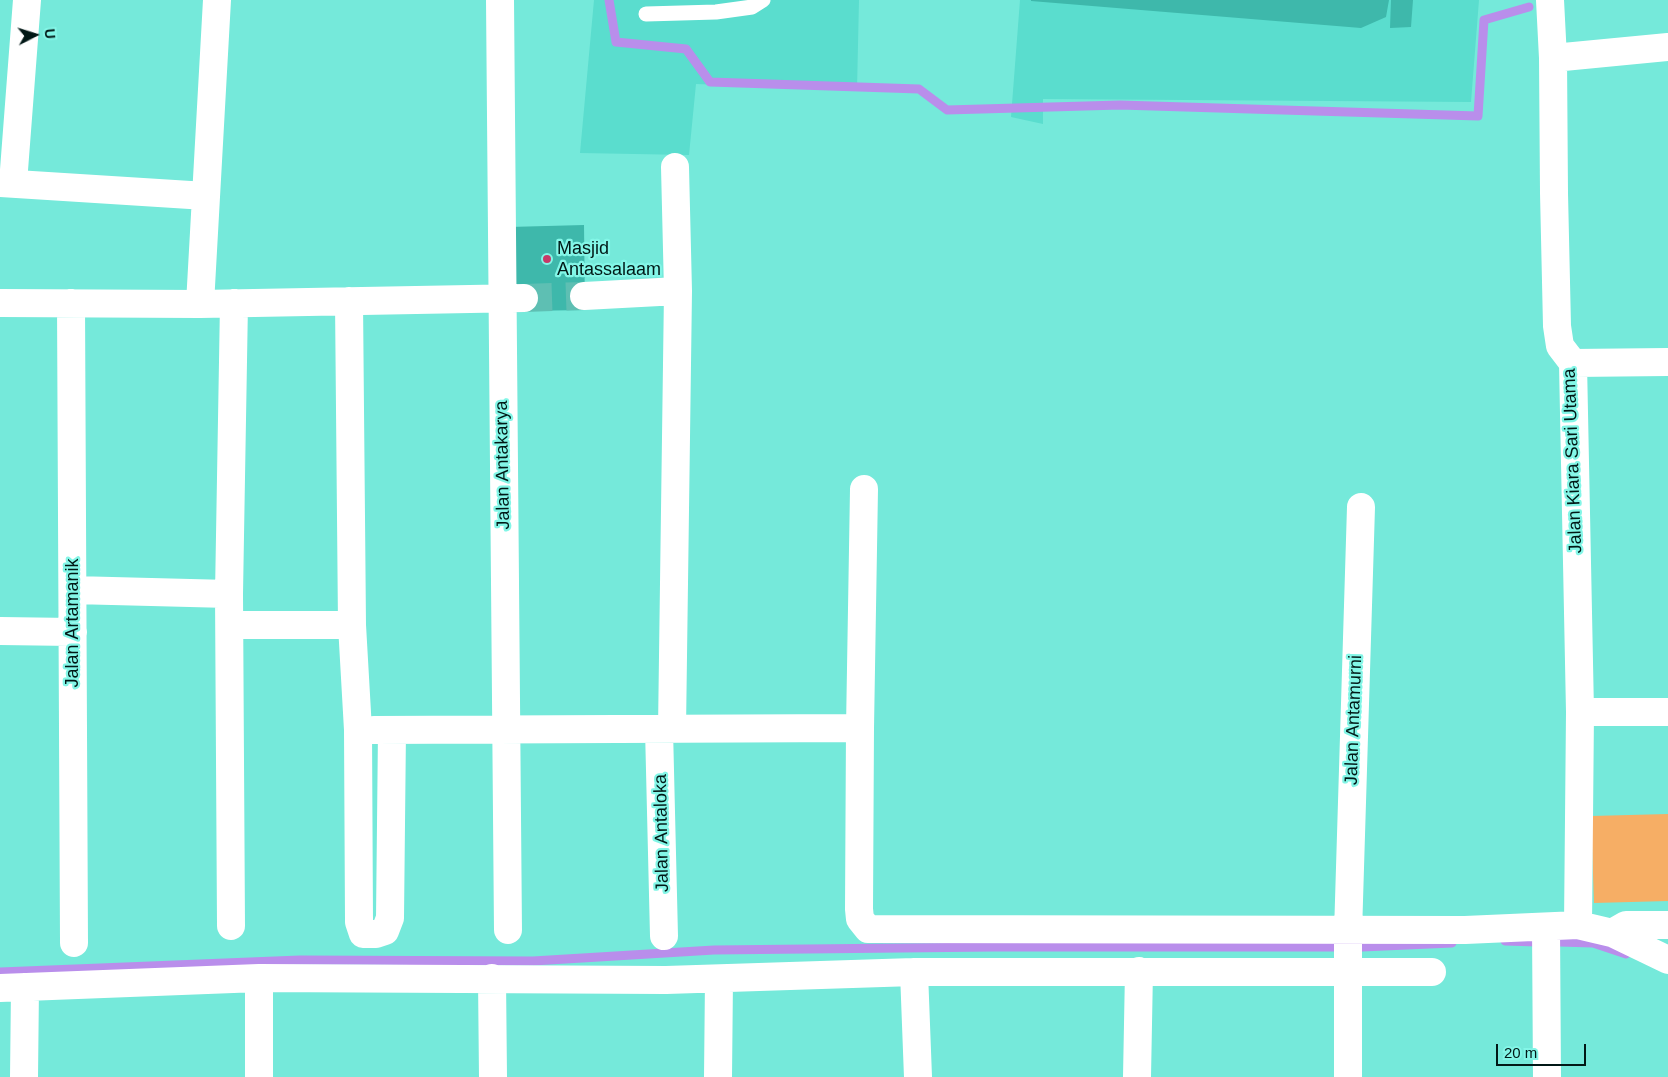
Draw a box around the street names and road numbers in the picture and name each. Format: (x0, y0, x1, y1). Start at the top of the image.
street label: Jalan Kiara Sari Utama (1559, 368, 1587, 554)
street label: Jalan Antakarya (491, 400, 515, 530)
street label: Jalan Artamanik (62, 558, 84, 688)
street label: Jalan Antamurni (1341, 655, 1367, 785)
street label: Jalan Antaloka (650, 774, 674, 892)

